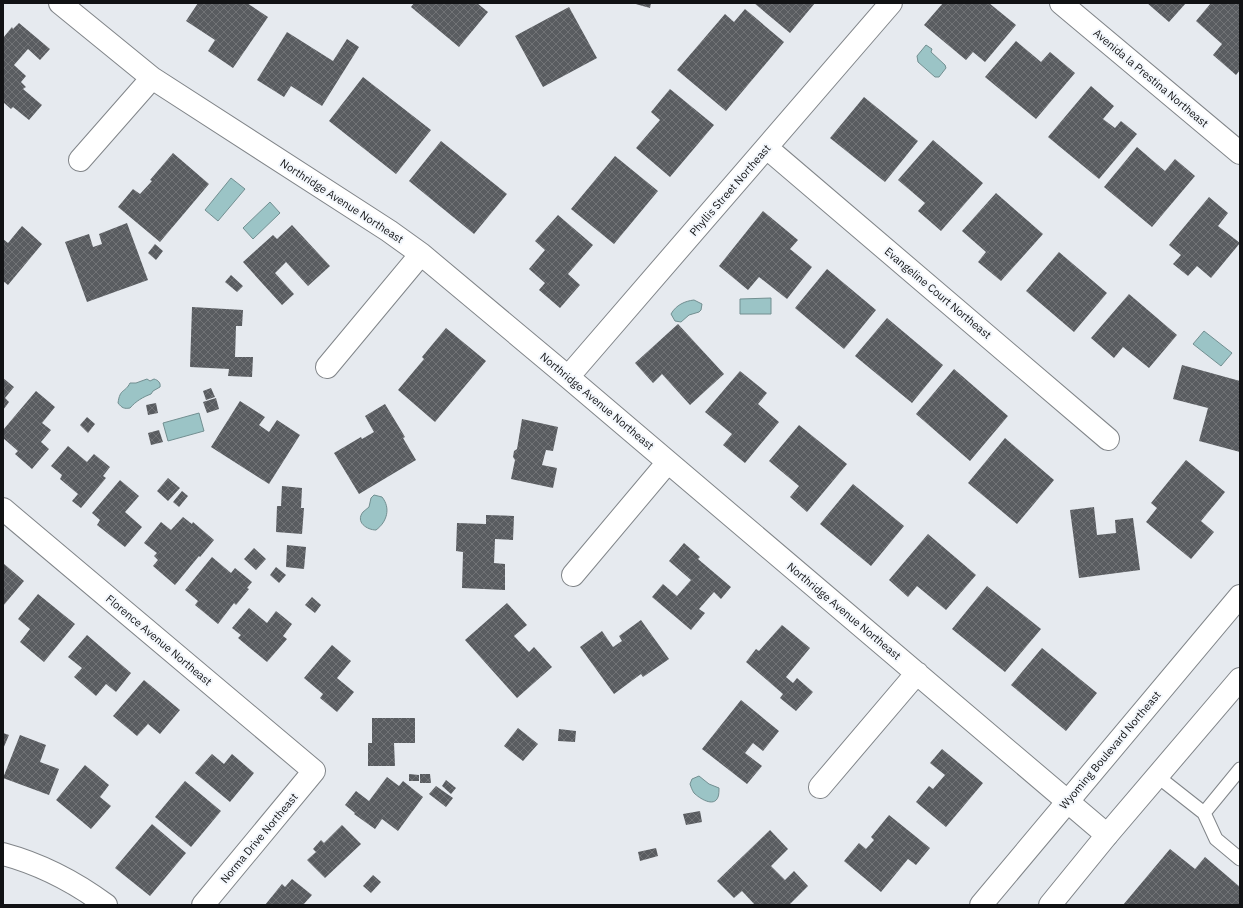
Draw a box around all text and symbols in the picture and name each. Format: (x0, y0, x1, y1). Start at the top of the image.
street label: Avenida la Prestina Northeast (1091, 26, 1211, 130)
street label: Phyllis Street Northeast (686, 141, 774, 239)
street label: Northridge Avenue Northeast (278, 156, 406, 246)
street label: Evangeline Court Northeast (882, 244, 994, 342)
street label: Northridge Avenue Northeast (537, 349, 657, 453)
street label: Northridge Avenue Northeast (784, 559, 904, 663)
street label: Florence Avenue Northeast (103, 592, 215, 689)
street label: Wyoming Boulevard Northeast (1056, 688, 1164, 812)
street label: Norma Drive Northeast (217, 790, 301, 886)

